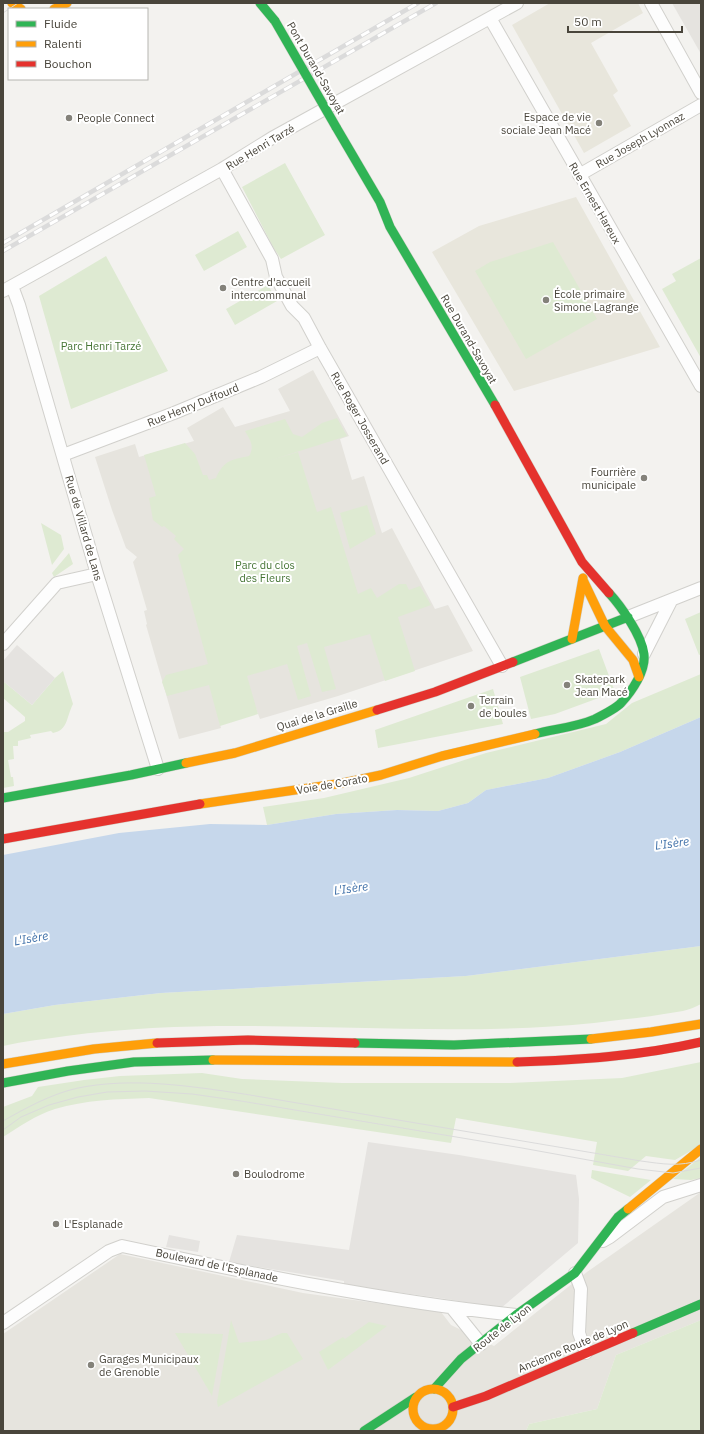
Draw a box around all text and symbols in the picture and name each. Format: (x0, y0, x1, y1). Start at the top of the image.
legend (8, 8, 148, 80)
scale bar (568, 8, 682, 34)
text: 50 m (574, 14, 602, 29)
text: Fluide (44, 16, 78, 31)
street label: Pont Durand-Savoyat (284, 19, 348, 117)
text: Ralenti (44, 36, 82, 51)
text: Bouchon (44, 56, 92, 71)
street label: Rue Joseph Lyonnaz (593, 109, 687, 171)
place label: Espace de vie sociale Jean Macé (501, 110, 591, 137)
place label: People Connect (77, 111, 155, 125)
marker: People Connect (64, 113, 74, 123)
marker: Espace de vie sociale Jean Macé (594, 118, 604, 128)
street label: Rue Henri Tarzé (223, 121, 297, 173)
street label: Rue Ernest Hareux (566, 160, 624, 247)
place label: Centre d'accueil intercommunal (231, 275, 311, 302)
marker: Centre d'accueil intercommunal (218, 283, 228, 293)
place label: École primaire Simone Lagrange (554, 287, 639, 314)
street label: Rue Durand-Savoyat (438, 292, 500, 386)
marker: École primaire Simone Lagrange (541, 295, 551, 305)
park label: Parc Henri Tarzé (61, 339, 141, 353)
street label: Rue Roger Josserand (328, 369, 392, 467)
street label: Rue Henry Duffourd (145, 380, 241, 430)
place label: Fourrière municipale (582, 465, 636, 492)
marker: Fourrière municipale (639, 473, 649, 483)
street label: Rue de Villard de Lans (62, 474, 106, 582)
park label: Parc du clos des Fleurs (235, 558, 295, 585)
place label: Skatepark Jean Macé (575, 672, 628, 699)
marker: Skatepark Jean Macé (562, 680, 572, 690)
place label: Terrain de boules (479, 693, 527, 720)
street label: Quai de la Graille (275, 696, 359, 734)
marker: Terrain de boules (466, 701, 476, 711)
street label: Voie de Corato (295, 771, 369, 797)
water label: L'Isère (654, 833, 690, 853)
water label: L'Isère (333, 878, 369, 898)
water label: L'Isère (13, 928, 49, 948)
place label: Boulodrome (244, 1167, 305, 1181)
marker: Boulodrome (231, 1169, 241, 1179)
place label: L'Esplanade (64, 1217, 123, 1231)
marker: L'Esplanade (51, 1219, 61, 1229)
street label: Boulevard de l'Esplanade (154, 1245, 280, 1285)
street label: Route de Lyon (470, 1301, 534, 1355)
street label: Ancienne Route de Lyon (516, 1316, 630, 1376)
place label: Garages Municipaux de Grenoble (99, 1352, 199, 1379)
marker: Garages Municipaux de Grenoble (86, 1360, 96, 1370)

